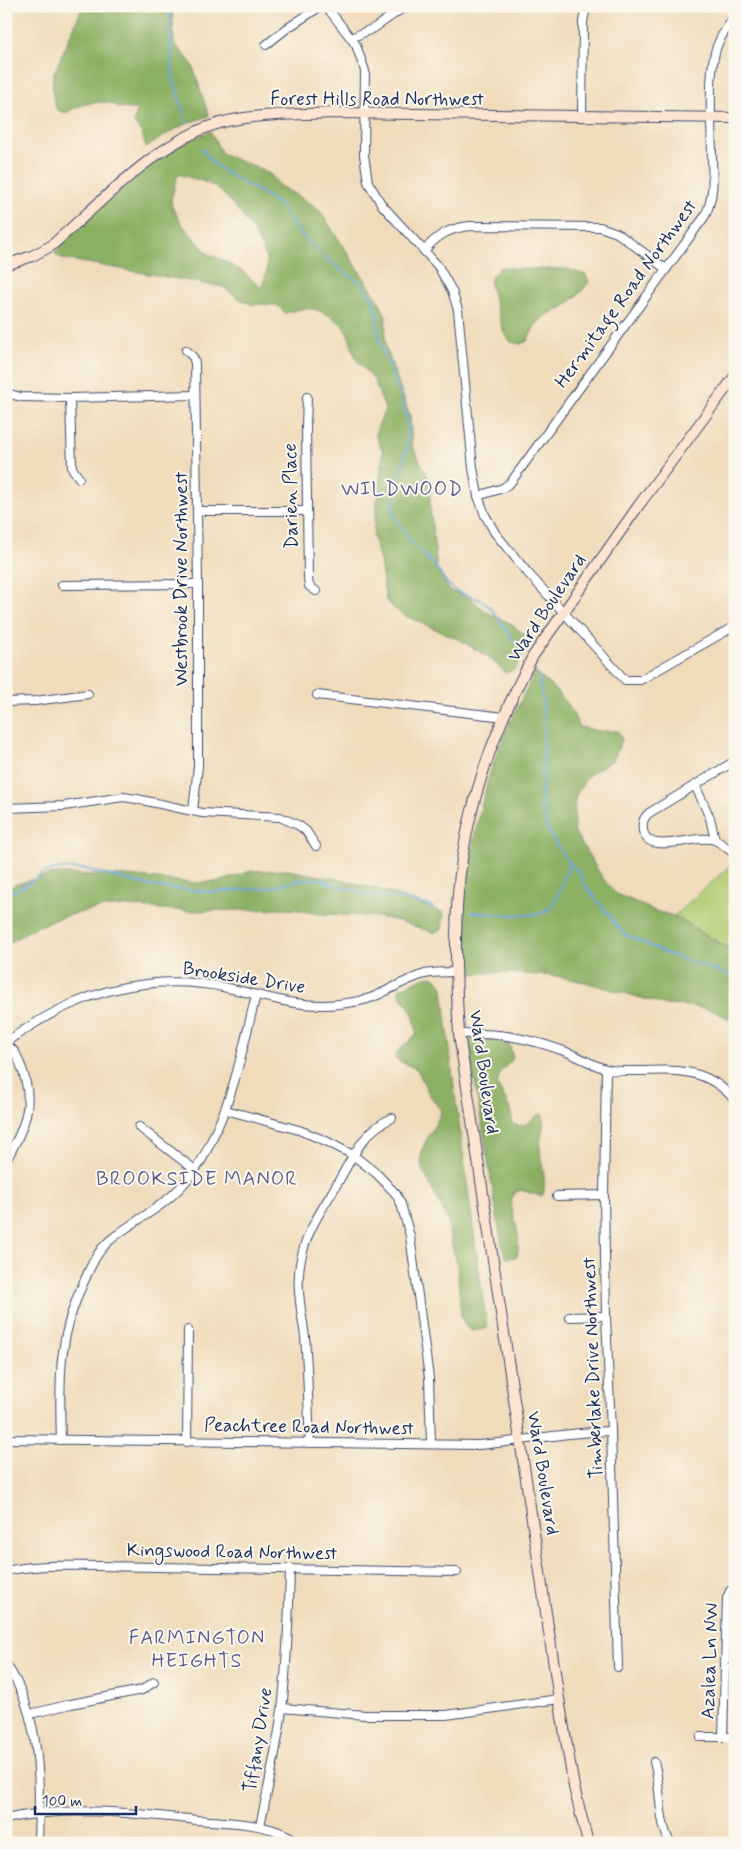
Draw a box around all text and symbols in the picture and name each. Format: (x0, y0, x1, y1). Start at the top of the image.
street label: Forest Hills Road Northwest (270, 87, 484, 112)
street label: Hermitage Road Northwest (549, 195, 705, 395)
street label: Darien Place (278, 443, 304, 549)
street label: Westbrook Drive Northwest (169, 472, 194, 686)
district label: WILDWOOD (341, 476, 463, 503)
street label: Ward Boulevard (502, 549, 592, 667)
street label: Brookside Drive (181, 956, 307, 1000)
street label: Ward Boulevard (463, 1008, 505, 1136)
district label: BROOKSIDE MANOR (96, 1166, 298, 1193)
street label: Timberlake Drive Northwest (577, 1257, 609, 1479)
street label: Ward Boulevard (521, 1409, 565, 1537)
street label: Peachtree Road Northwest (204, 1413, 414, 1441)
street label: Kingswood Road Northwest (126, 1538, 338, 1568)
street label: Azalea Ln NW (695, 1602, 725, 1720)
district label: FARMINGTON HEIGHTS (129, 1625, 265, 1675)
street label: Tiffany Drive (237, 1686, 279, 1794)
scale bar (35, 1784, 136, 1816)
text: 100 m (42, 1792, 82, 1812)

